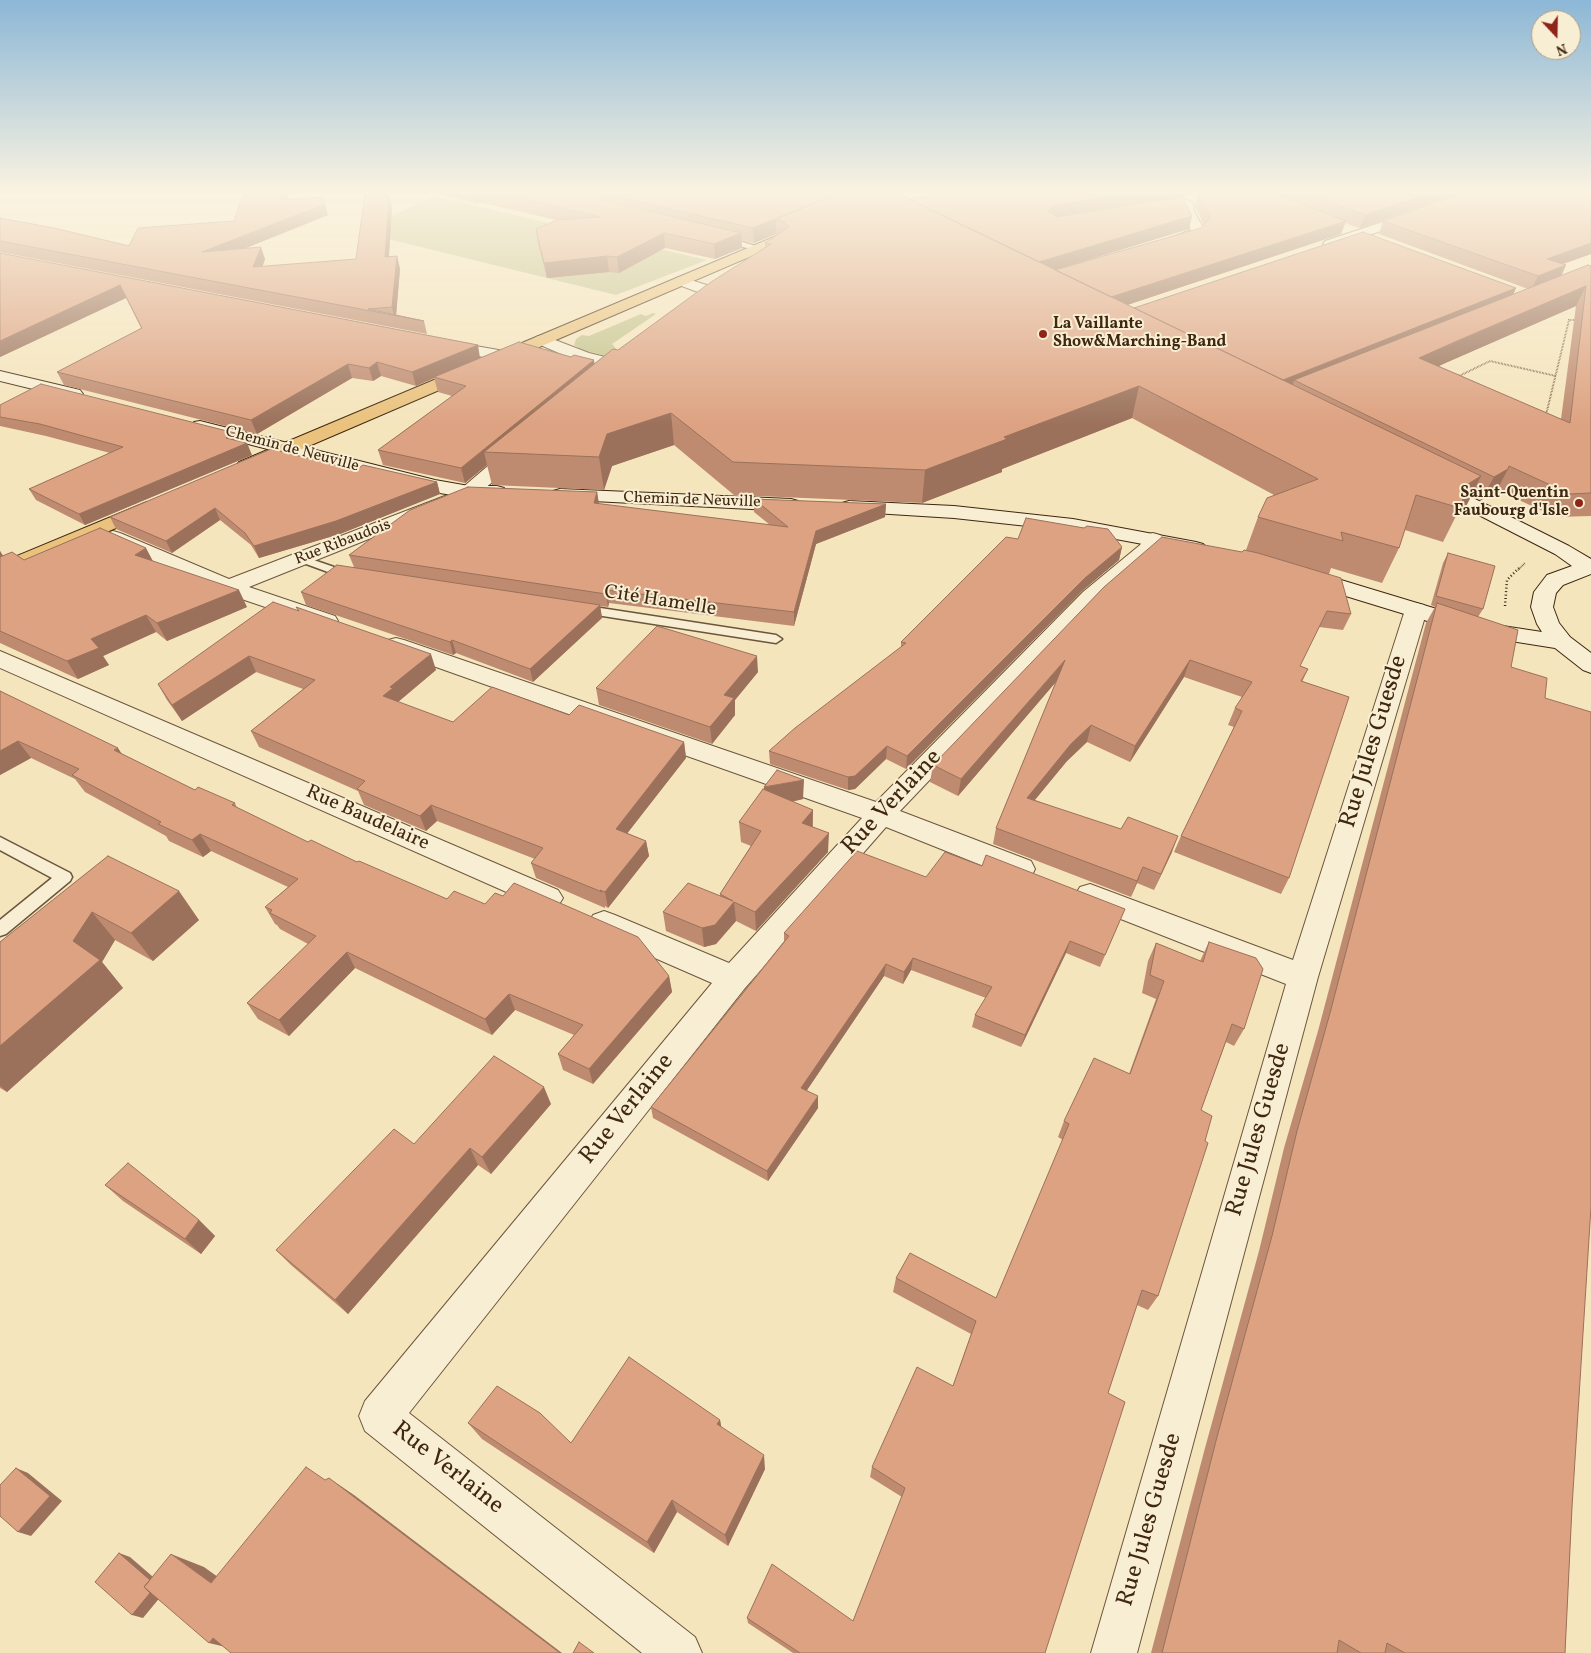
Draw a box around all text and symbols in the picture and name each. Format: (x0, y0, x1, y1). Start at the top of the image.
north arrow (1531, 10, 1581, 60)
text: N (1553, 38, 1569, 59)
place label: La Vaillante Show&Marching-Band (1053, 315, 1226, 353)
marker: La Vaillante Show&Marching-Band (1037, 328, 1049, 340)
street label: Chemin de Neuville (223, 423, 361, 477)
place label: Saint-Quentin Faubourg d'Isle (1454, 484, 1569, 522)
street label: Chemin de Neuville (623, 489, 761, 513)
marker: Saint-Quentin Faubourg d'Isle (1573, 497, 1585, 509)
street label: Rue Ribaudois (292, 516, 394, 570)
street label: Cité Hamelle (602, 581, 718, 623)
street label: Rue Jules Guesde (1335, 652, 1415, 832)
street label: Rue Verlaine (837, 744, 949, 862)
street label: Rue Baudelaire (301, 781, 433, 857)
street label: Rue Jules Guesde (1222, 1040, 1298, 1220)
street label: Rue Verlaine (575, 1049, 681, 1171)
street label: Rue Verlaine (385, 1416, 509, 1522)
street label: Rue Jules Guesde (1113, 1430, 1189, 1610)

